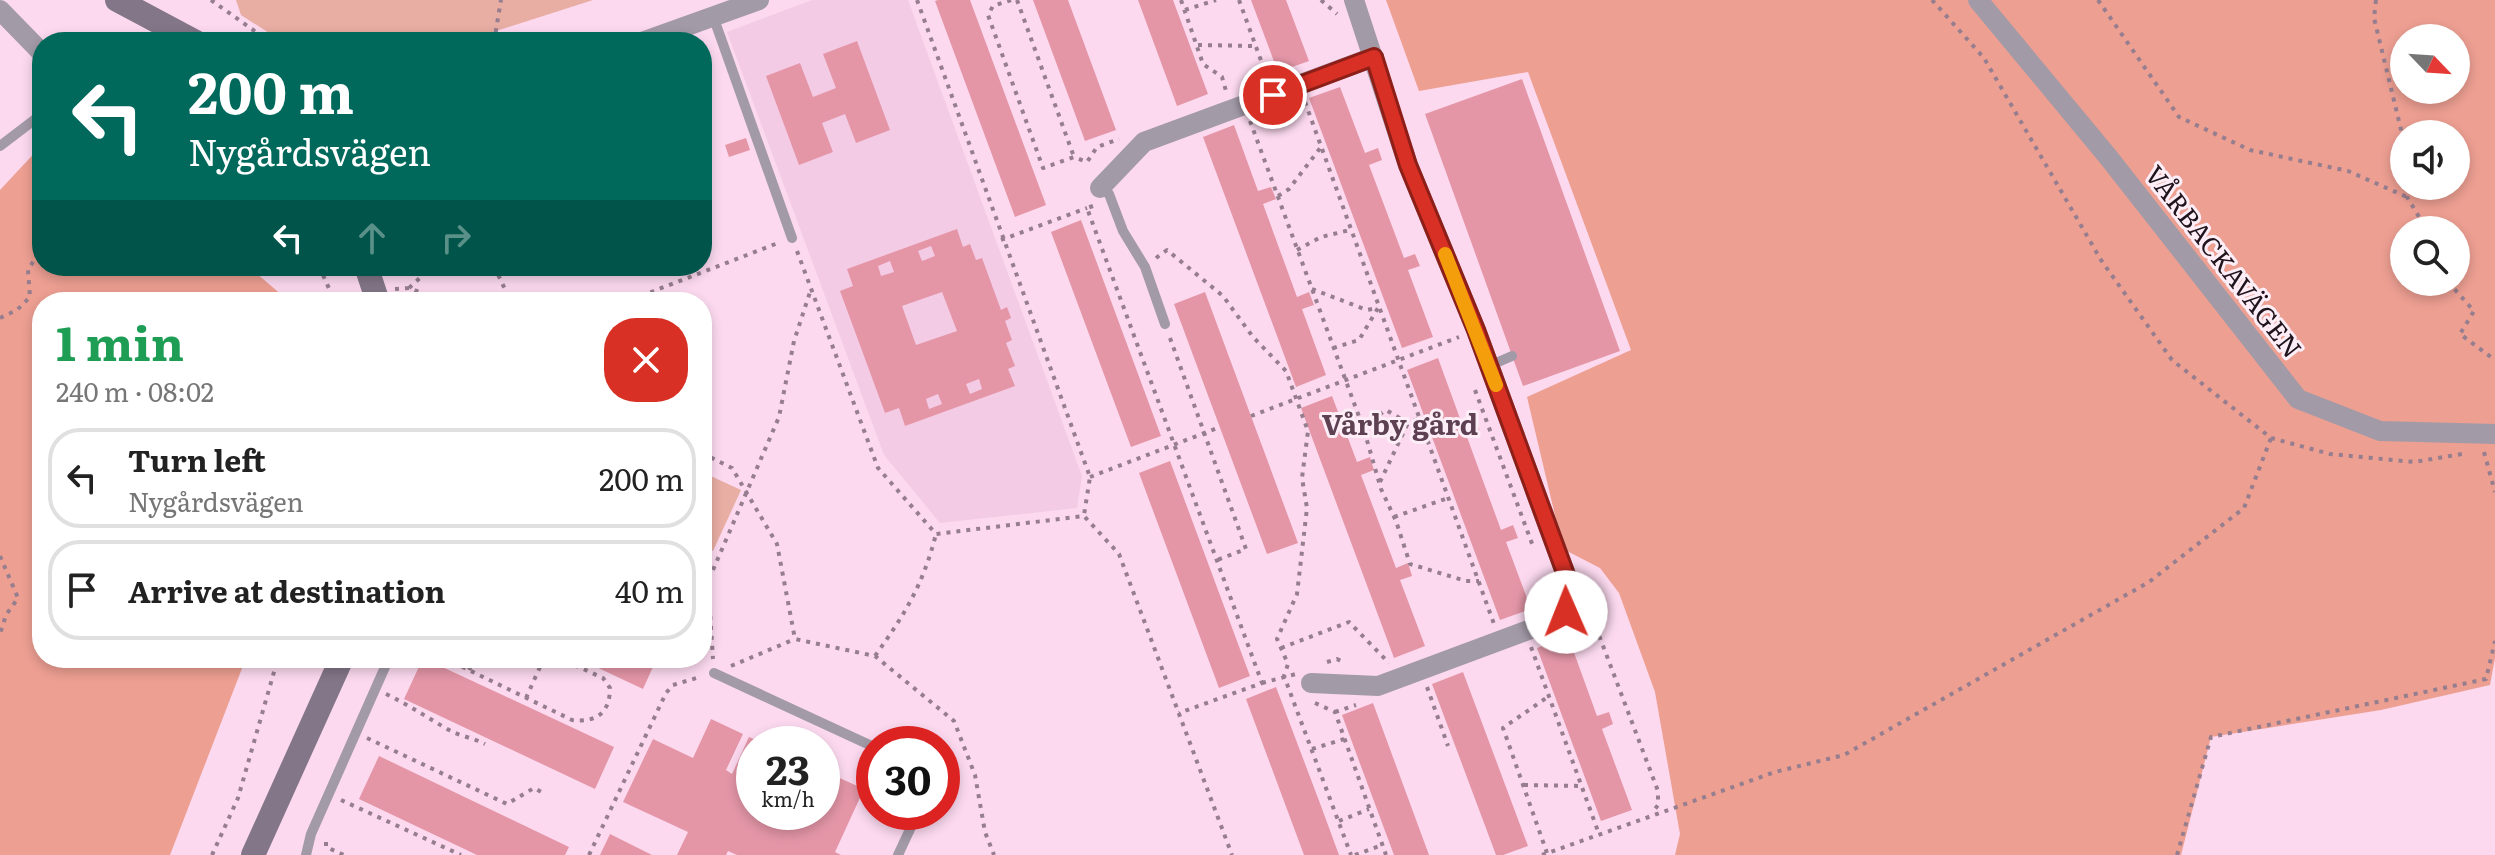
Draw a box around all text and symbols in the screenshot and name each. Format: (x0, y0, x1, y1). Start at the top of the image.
north arrow (2390, 24, 2470, 104)
map controls (2390, 24, 2470, 296)
text: 200 m (188, 48, 354, 131)
pin (1239, 61, 1307, 129)
icon: left (56, 64, 160, 168)
icon: arrive (1251, 73, 1295, 117)
button: sound (2390, 120, 2470, 200)
text: Nygårdsvägen (188, 124, 431, 177)
street label: VÅRBACKAVÄGEN (2137, 156, 2313, 365)
icon: left (266, 216, 310, 260)
icon: ahead (350, 216, 394, 260)
icon: right (434, 216, 478, 260)
button: search (2390, 216, 2470, 296)
text: 1 min (56, 305, 184, 376)
button: close (604, 318, 688, 402)
text: 240 m · 08:02 (56, 371, 214, 410)
district label: Vårby gård (1322, 402, 1478, 444)
text: Turn left (128, 437, 266, 481)
icon: left (60, 456, 104, 500)
text: 200 m (599, 456, 684, 500)
text: Nygårdsvägen (128, 481, 304, 520)
icon: arrive (60, 568, 104, 612)
text: Arrive at destination (128, 568, 445, 612)
text: 40 m (615, 568, 684, 612)
position arrow (1524, 570, 1608, 654)
speed limit sign: 30 (856, 726, 960, 830)
text: 23 (766, 738, 810, 797)
text: km/h (761, 783, 815, 813)

